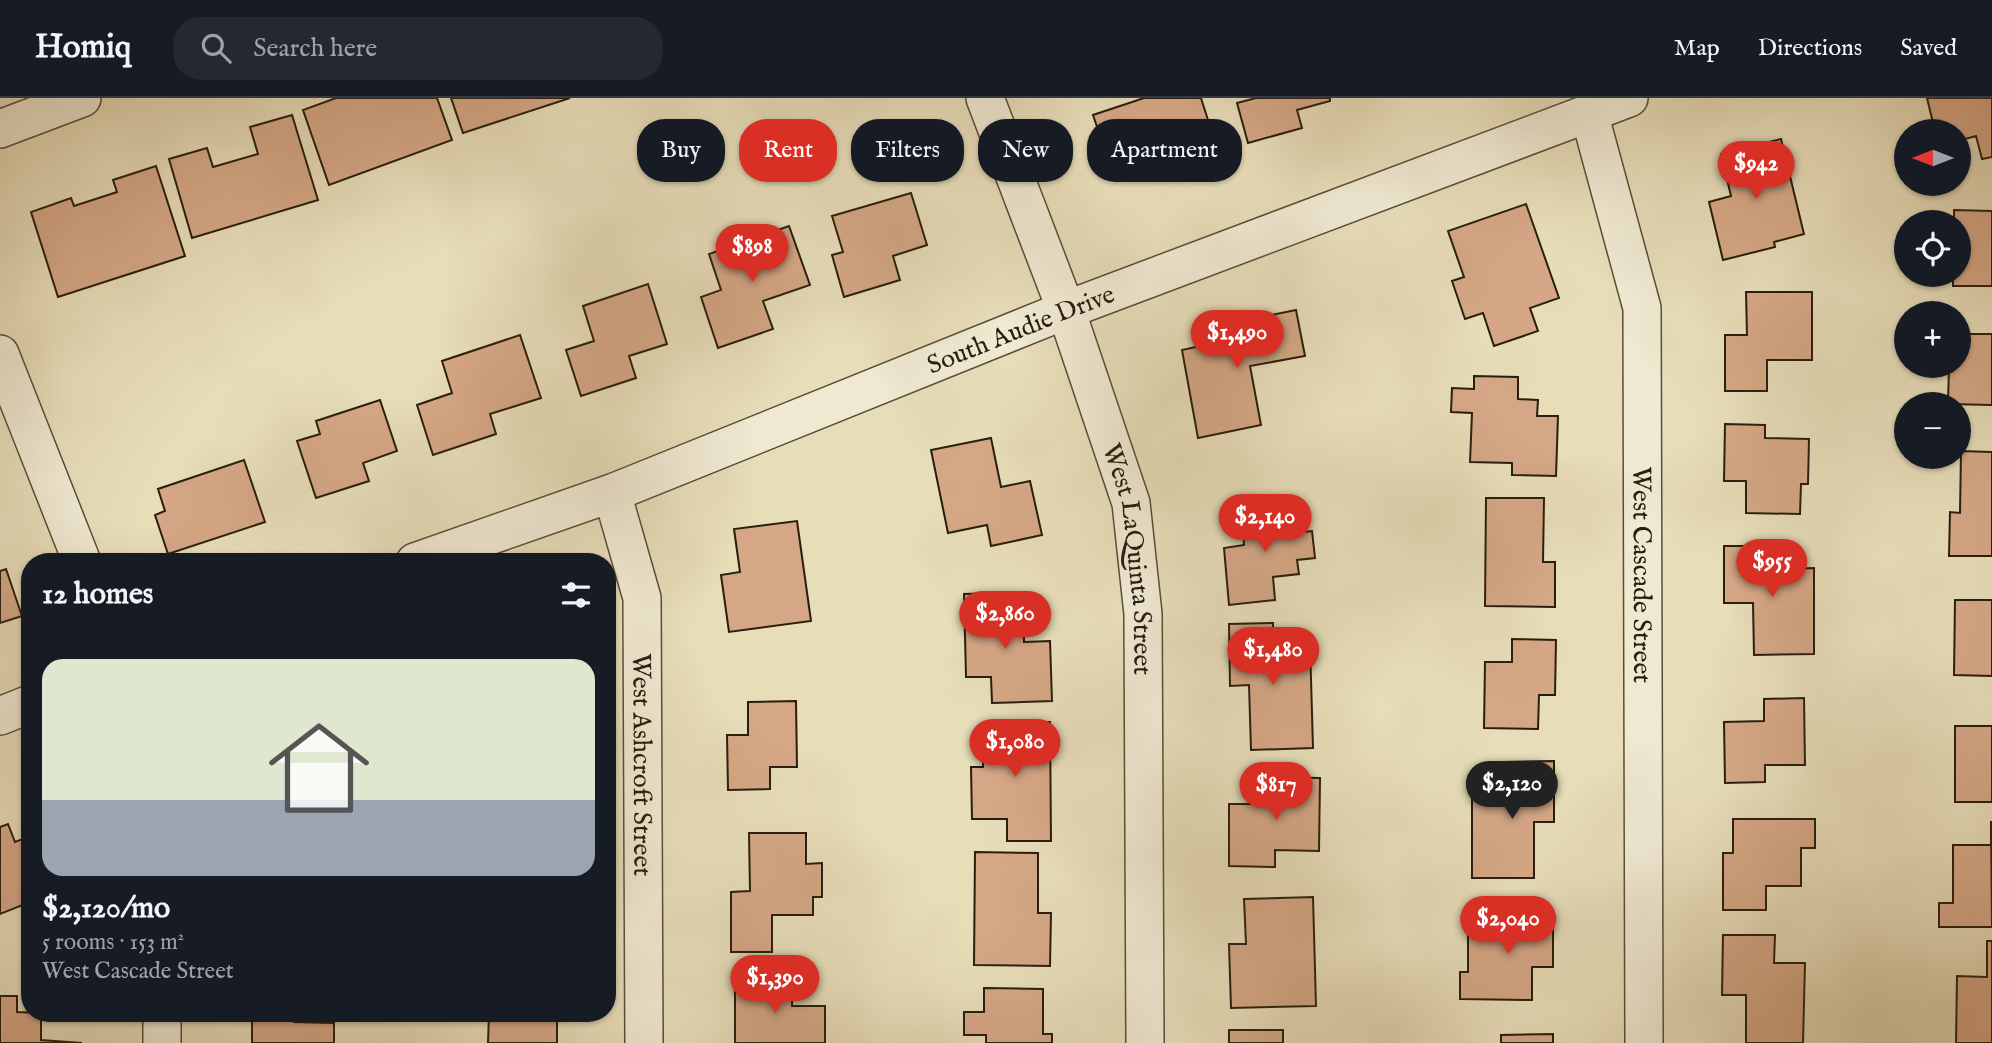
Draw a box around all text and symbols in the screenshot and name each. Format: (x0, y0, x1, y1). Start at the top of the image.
search box (173, 17, 663, 80)
text: Homiq (35, 27, 131, 69)
icon: search (197, 29, 235, 67)
text: Search here (253, 32, 377, 65)
text: Map (1674, 33, 1720, 64)
text: Directions (1758, 33, 1862, 64)
text: Saved (1900, 33, 1957, 64)
chip: Buy (637, 119, 725, 182)
chip: Rent (739, 119, 837, 182)
chip: Filters (851, 119, 964, 182)
chip: New (978, 119, 1073, 182)
chip: Apartment (1087, 119, 1242, 182)
north arrow (1894, 119, 1970, 196)
map controls (1894, 119, 1971, 469)
pin: $942 (1715, 141, 1797, 201)
text: $942 (1734, 149, 1778, 178)
button: locate (1894, 210, 1971, 287)
pin: $898 (711, 225, 793, 284)
text: $898 (732, 232, 772, 261)
street label: South Audie Drive (922, 278, 1120, 382)
button: + (1894, 301, 1971, 378)
pin: $1,490 (1180, 310, 1294, 370)
text: $1,490 (1207, 318, 1267, 347)
button: − (1894, 392, 1971, 469)
street label: West LaQuinta Street (1094, 439, 1158, 675)
street label: West Cascade Street (1624, 467, 1658, 683)
pin: $2,140 (1208, 494, 1322, 554)
text: $2,140 (1235, 502, 1295, 531)
pin: $955 (1731, 540, 1813, 599)
text: $955 (1752, 547, 1792, 576)
text: 12 homes (42, 576, 153, 614)
icon: filters (557, 576, 595, 614)
pin: $2,860 (948, 592, 1062, 651)
text: $2,860 (975, 599, 1035, 628)
pin: $1,480 (1216, 628, 1330, 687)
text: $1,480 (1243, 635, 1303, 664)
street label: West Ashcroft Street (624, 653, 658, 876)
icon: home (256, 705, 382, 831)
pin: $1,080 (958, 720, 1072, 779)
text: $1,080 (985, 727, 1045, 756)
pin: $817 (1235, 762, 1317, 822)
pin: $2,120 (1455, 762, 1569, 821)
text: $2,120 (1482, 769, 1542, 798)
text: $817 (1255, 770, 1297, 799)
text: $2,120/mo (42, 890, 170, 928)
pin: $2,040 (1451, 896, 1565, 956)
text: $2,040 (1476, 904, 1540, 933)
text: 5 rooms · 153 m² (42, 928, 184, 957)
pin: $1,390 (718, 956, 832, 1015)
text: West Cascade Street (42, 957, 234, 986)
text: $1,390 (746, 963, 804, 992)

